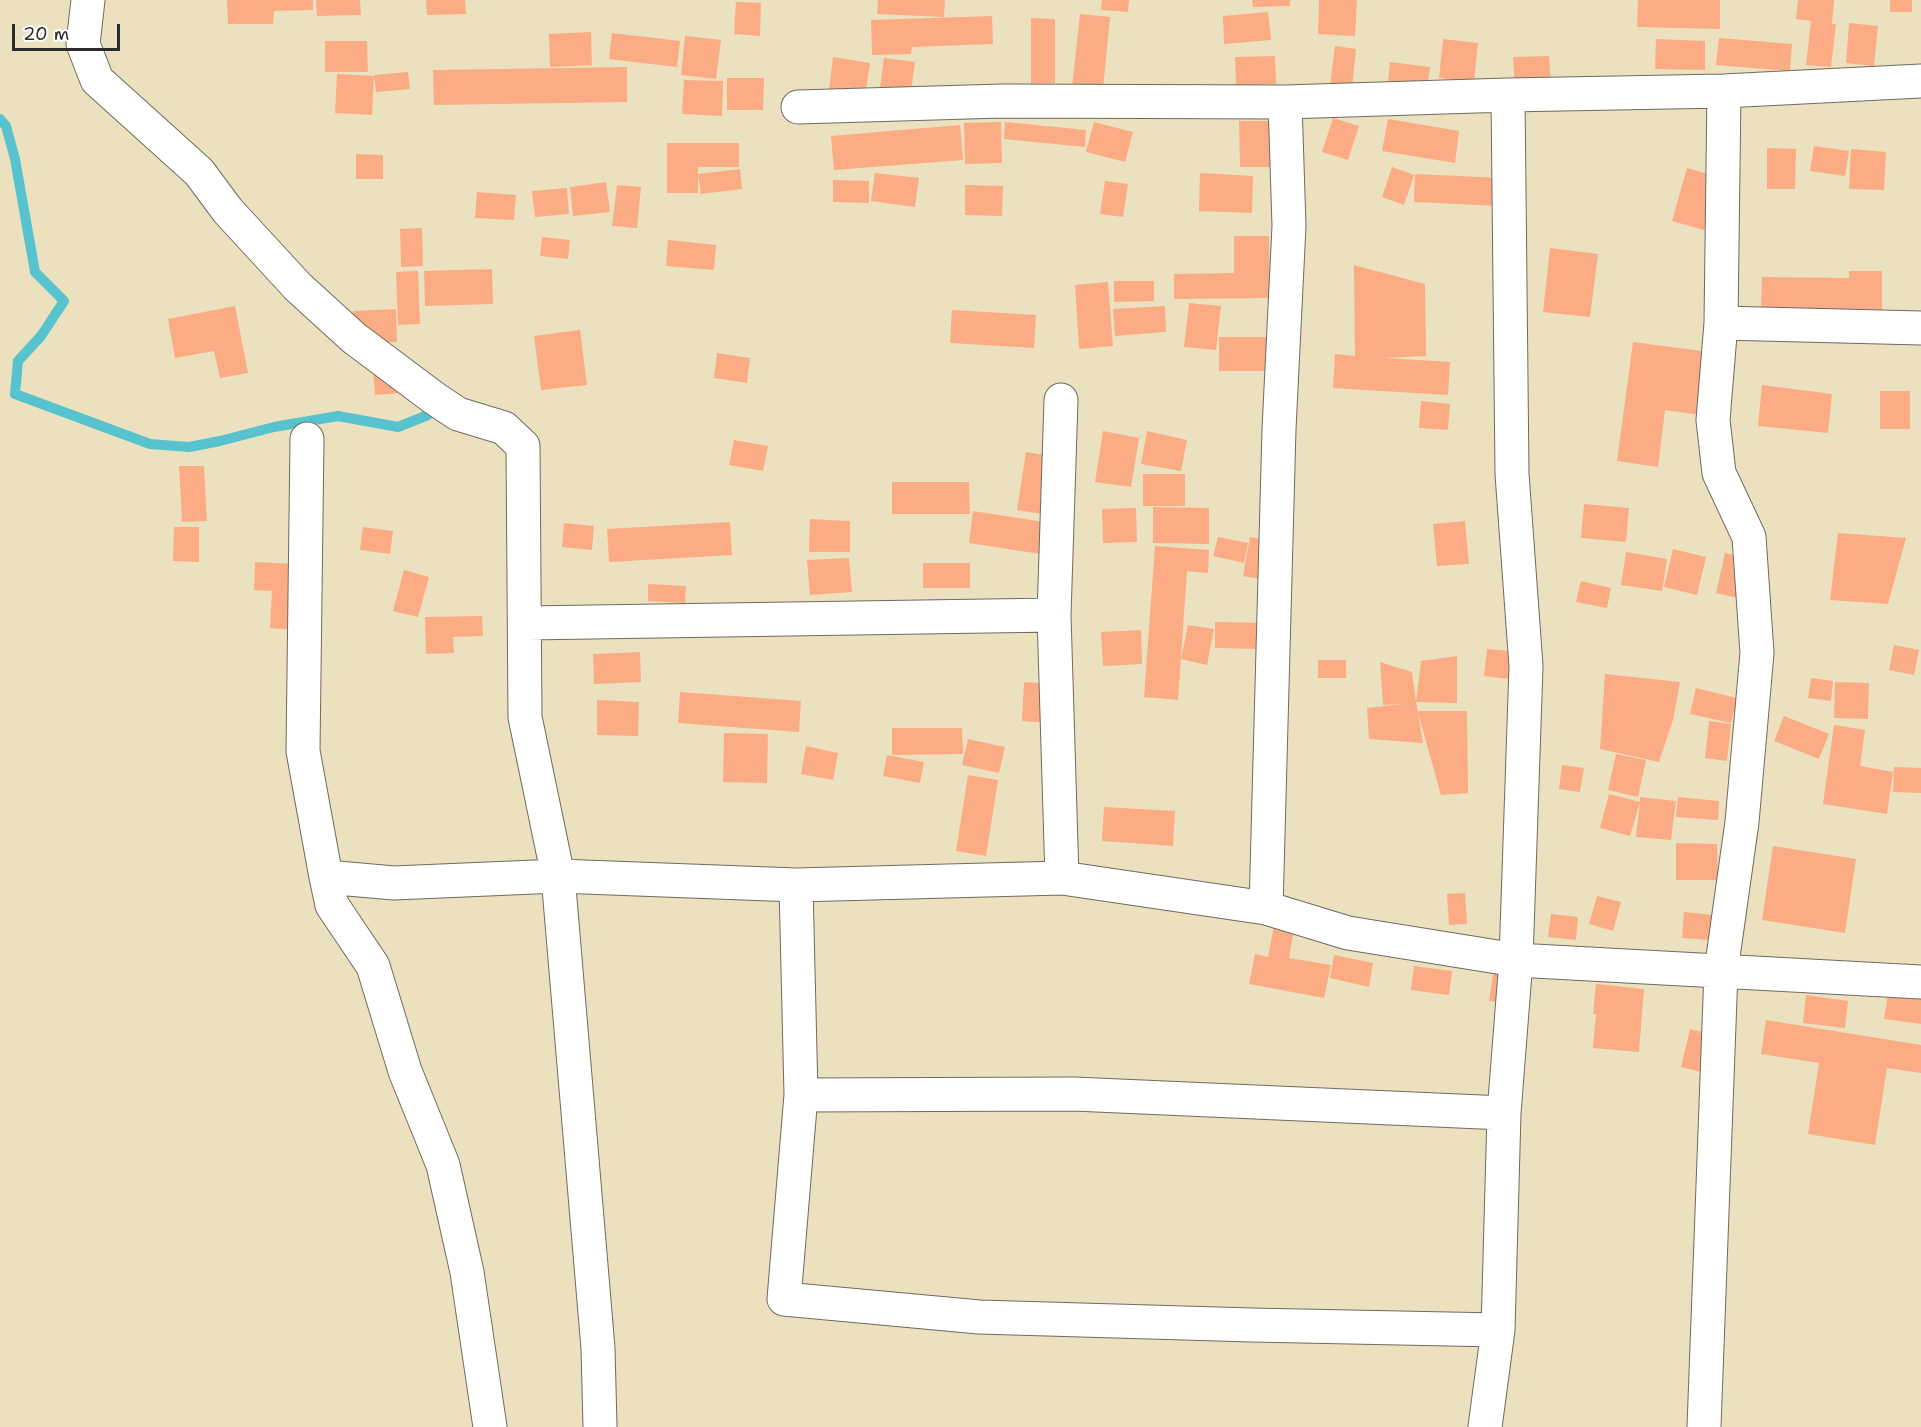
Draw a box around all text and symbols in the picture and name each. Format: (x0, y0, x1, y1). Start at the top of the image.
scale bar (15, 12, 123, 50)
text: 20 m (23, 22, 69, 46)

